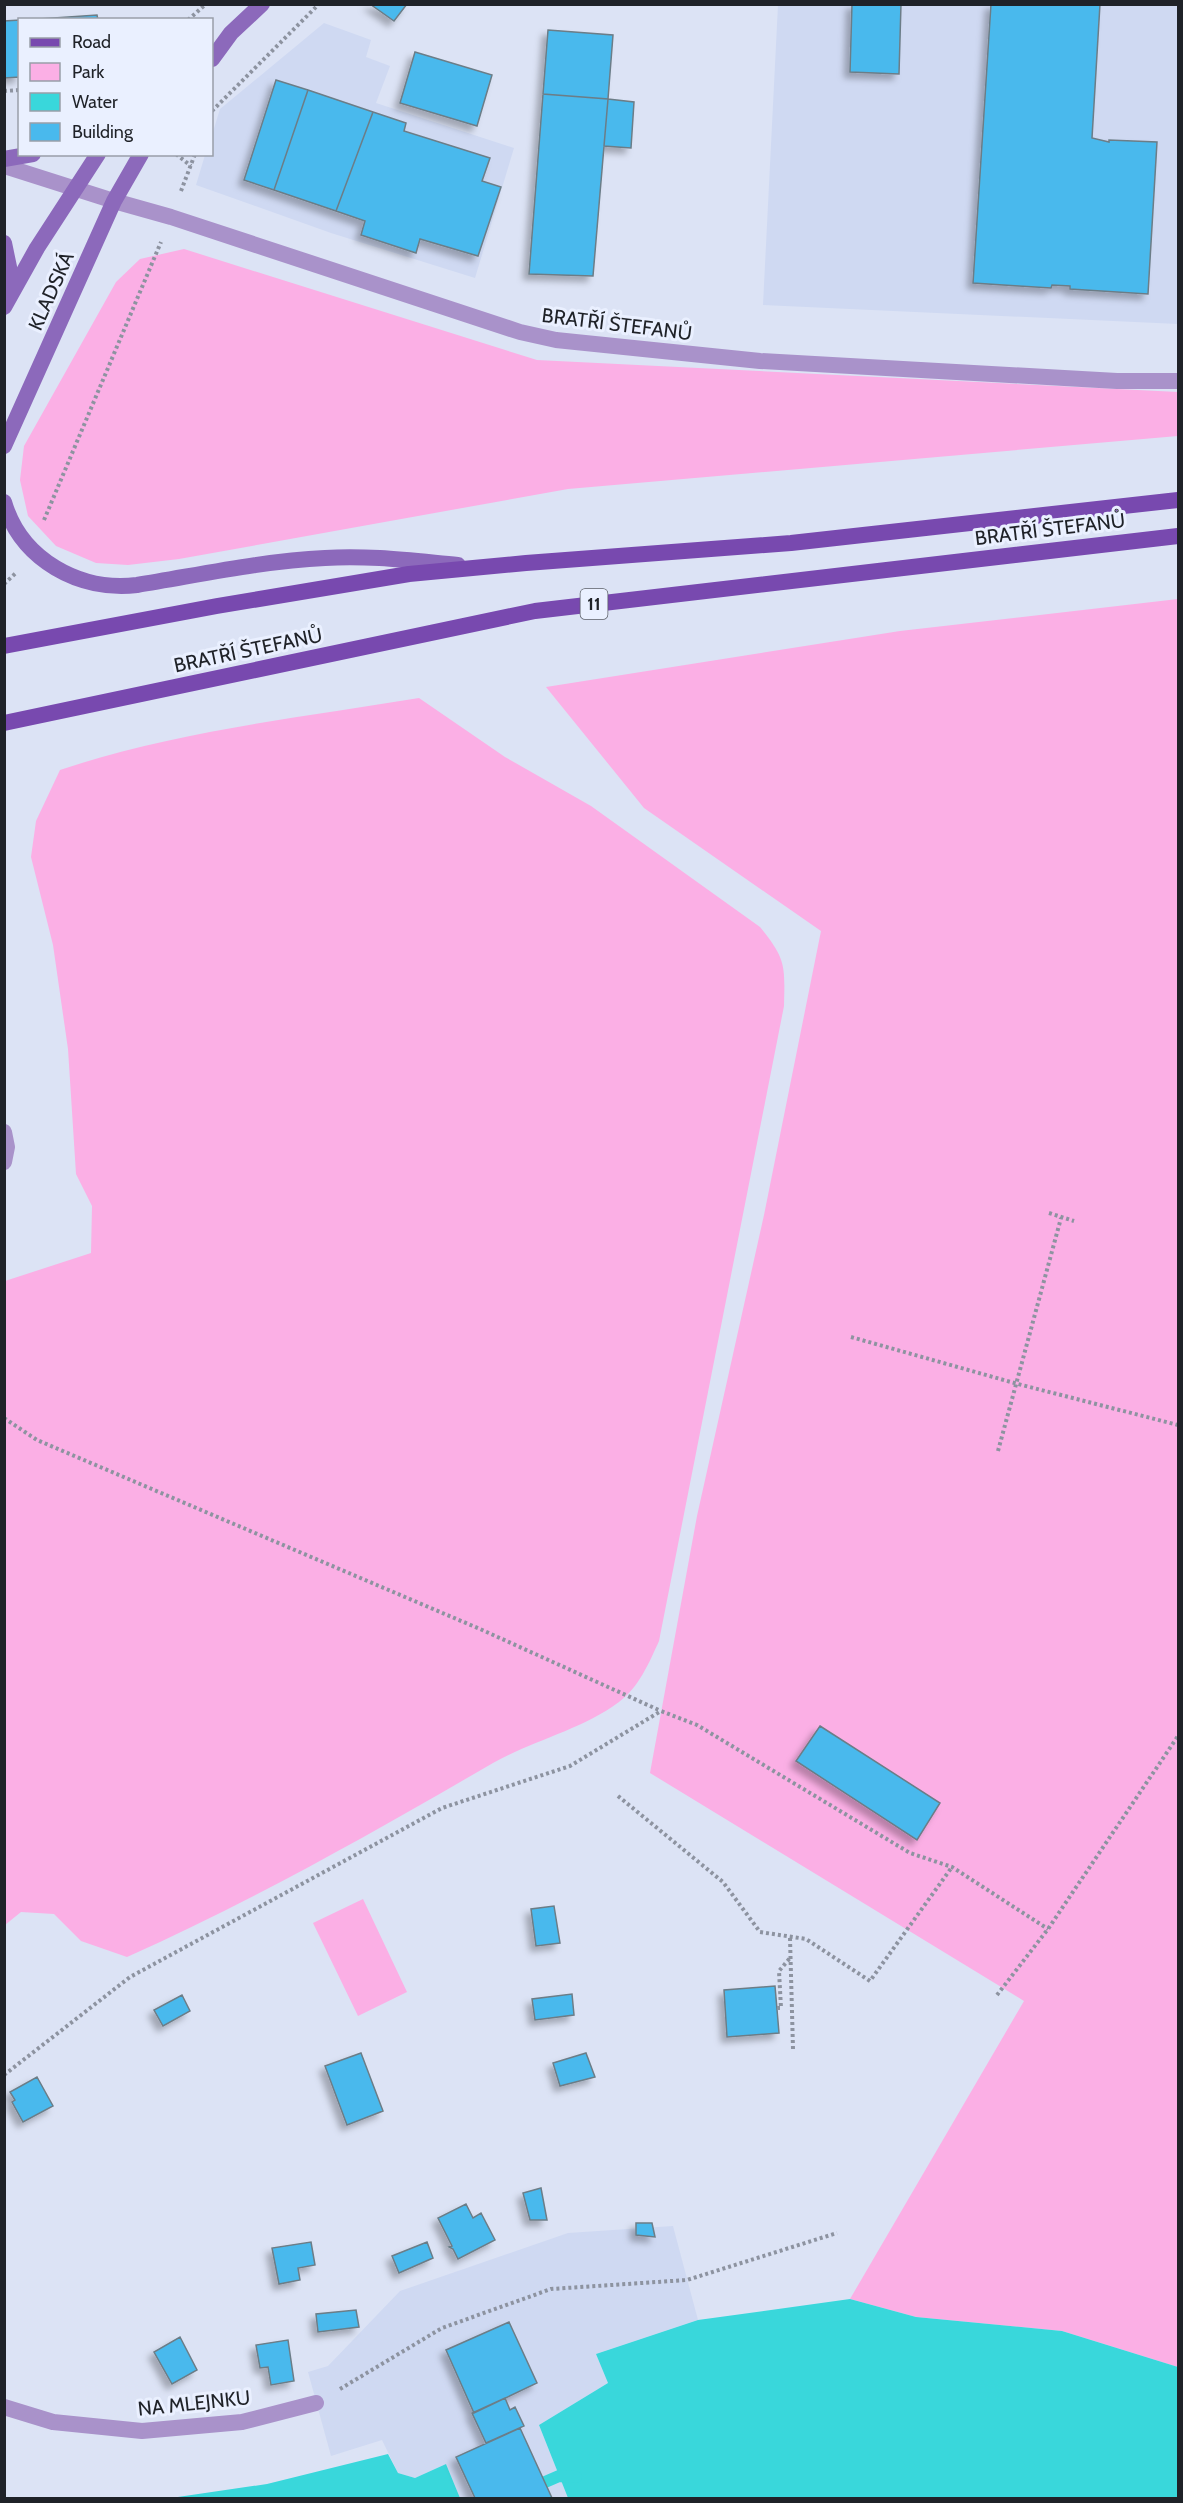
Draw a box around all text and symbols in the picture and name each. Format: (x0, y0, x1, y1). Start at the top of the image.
legend (18, 18, 213, 156)
text: Road (72, 31, 111, 53)
text: Park (72, 61, 105, 83)
text: Water (72, 91, 118, 113)
text: Building (72, 121, 134, 143)
street label: KLADSKÁ (23, 247, 79, 334)
street label: BRATŘÍ ŠTEFANŮ (540, 303, 694, 345)
street label: BRATŘÍ ŠTEFANŮ (973, 508, 1127, 550)
road number: 11 (580, 589, 608, 619)
street label: BRATŘÍ ŠTEFANŮ (172, 623, 324, 677)
street label: NA MLEJNKU (136, 2385, 252, 2421)

